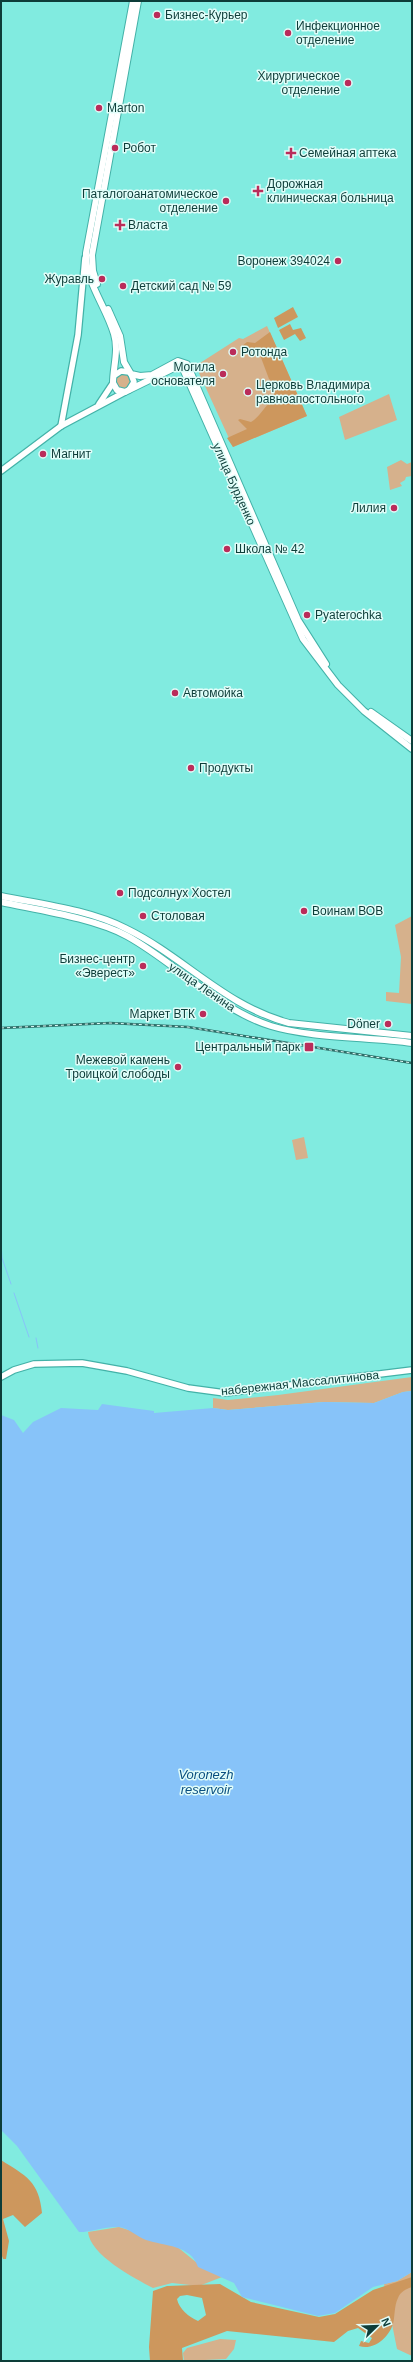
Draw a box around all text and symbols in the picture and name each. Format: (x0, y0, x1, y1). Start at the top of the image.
place label: Бизнес-Курьер (165, 8, 248, 22)
marker: Бизнес-Курьер (152, 10, 162, 20)
place label: Инфекционное отделение (296, 19, 380, 47)
marker: Инфекционное отделение (283, 28, 293, 38)
place label: Хирургическое отделение (257, 69, 340, 97)
marker: Хирургическое отделение (343, 78, 353, 88)
place label: Marton (107, 101, 144, 115)
marker: Marton (94, 103, 104, 113)
place label: Робот (123, 141, 156, 155)
marker: Робот (110, 143, 120, 153)
place label: Семейная аптека (299, 146, 397, 160)
marker: Семейная аптека (286, 148, 296, 158)
place label: Дорожная клиническая больница (267, 177, 394, 205)
marker: Дорожная клиническая больница (252, 185, 264, 197)
place label: Паталогоанатомическое отделение (82, 187, 218, 215)
marker: Паталогоанатомическое отделение (221, 196, 231, 206)
place label: Власта (128, 218, 168, 232)
marker: Власта (115, 220, 125, 230)
place label: Воронеж 394024 (237, 254, 330, 268)
marker: Воронеж 394024 (333, 256, 343, 266)
place label: Журавль (44, 272, 94, 286)
marker: Журавль (97, 274, 107, 284)
place label: Детский сад № 59 (131, 279, 232, 293)
marker: Детский сад № 59 (118, 281, 128, 291)
place label: Ротонда (241, 345, 288, 359)
marker: Ротонда (228, 347, 238, 357)
place label: Могила основателя (151, 360, 215, 388)
marker: Могила основателя (218, 369, 228, 379)
place label: Церковь Владимира равноапостольного (256, 378, 370, 406)
marker: Церковь Владимира равноапостольного (243, 387, 253, 397)
street label: улица Бурденко (210, 441, 259, 528)
place label: Магнит (51, 447, 92, 461)
marker: Магнит (38, 449, 48, 459)
place label: Лилия (351, 501, 386, 515)
marker: Лилия (389, 503, 399, 513)
place label: Школа № 42 (235, 542, 305, 556)
marker: Школа № 42 (222, 544, 232, 554)
place label: Pyaterochka (315, 608, 382, 622)
marker: Pyaterochka (302, 610, 312, 620)
place label: Автомойка (183, 686, 243, 700)
marker: Автомойка (170, 688, 180, 698)
place label: Продукты (199, 761, 253, 775)
marker: Продукты (186, 763, 196, 773)
place label: Подсолнух Хостел (128, 886, 231, 900)
marker: Подсолнух Хостел (115, 888, 125, 898)
place label: Воинам ВОВ (312, 904, 383, 918)
marker: Воинам ВОВ (299, 906, 309, 916)
place label: Столовая (151, 909, 205, 923)
marker: Столовая (138, 911, 148, 921)
place label: Бизнес-центр «Эверест» (59, 952, 135, 980)
street label: улица Ленина (166, 960, 238, 1015)
marker: Бизнес-центр «Эверест» (138, 961, 148, 971)
place label: Маркет ВТК (130, 1007, 195, 1021)
marker: Маркет ВТК (198, 1009, 208, 1019)
place label: Döner (347, 1017, 380, 1031)
marker: Döner (383, 1019, 393, 1029)
place label: Центральный парк (195, 1040, 301, 1054)
marker: Центральный парк (303, 1041, 315, 1053)
place label: Межевой камень Троицкой слободы (66, 1053, 170, 1081)
marker: Межевой камень Троицкой слободы (173, 1062, 183, 1072)
street label: набережная Массалитинова (220, 1368, 380, 1398)
water label: Voronezh reservoir (178, 1767, 234, 1797)
north arrow (357, 2306, 397, 2346)
text: N (379, 2316, 393, 2328)

